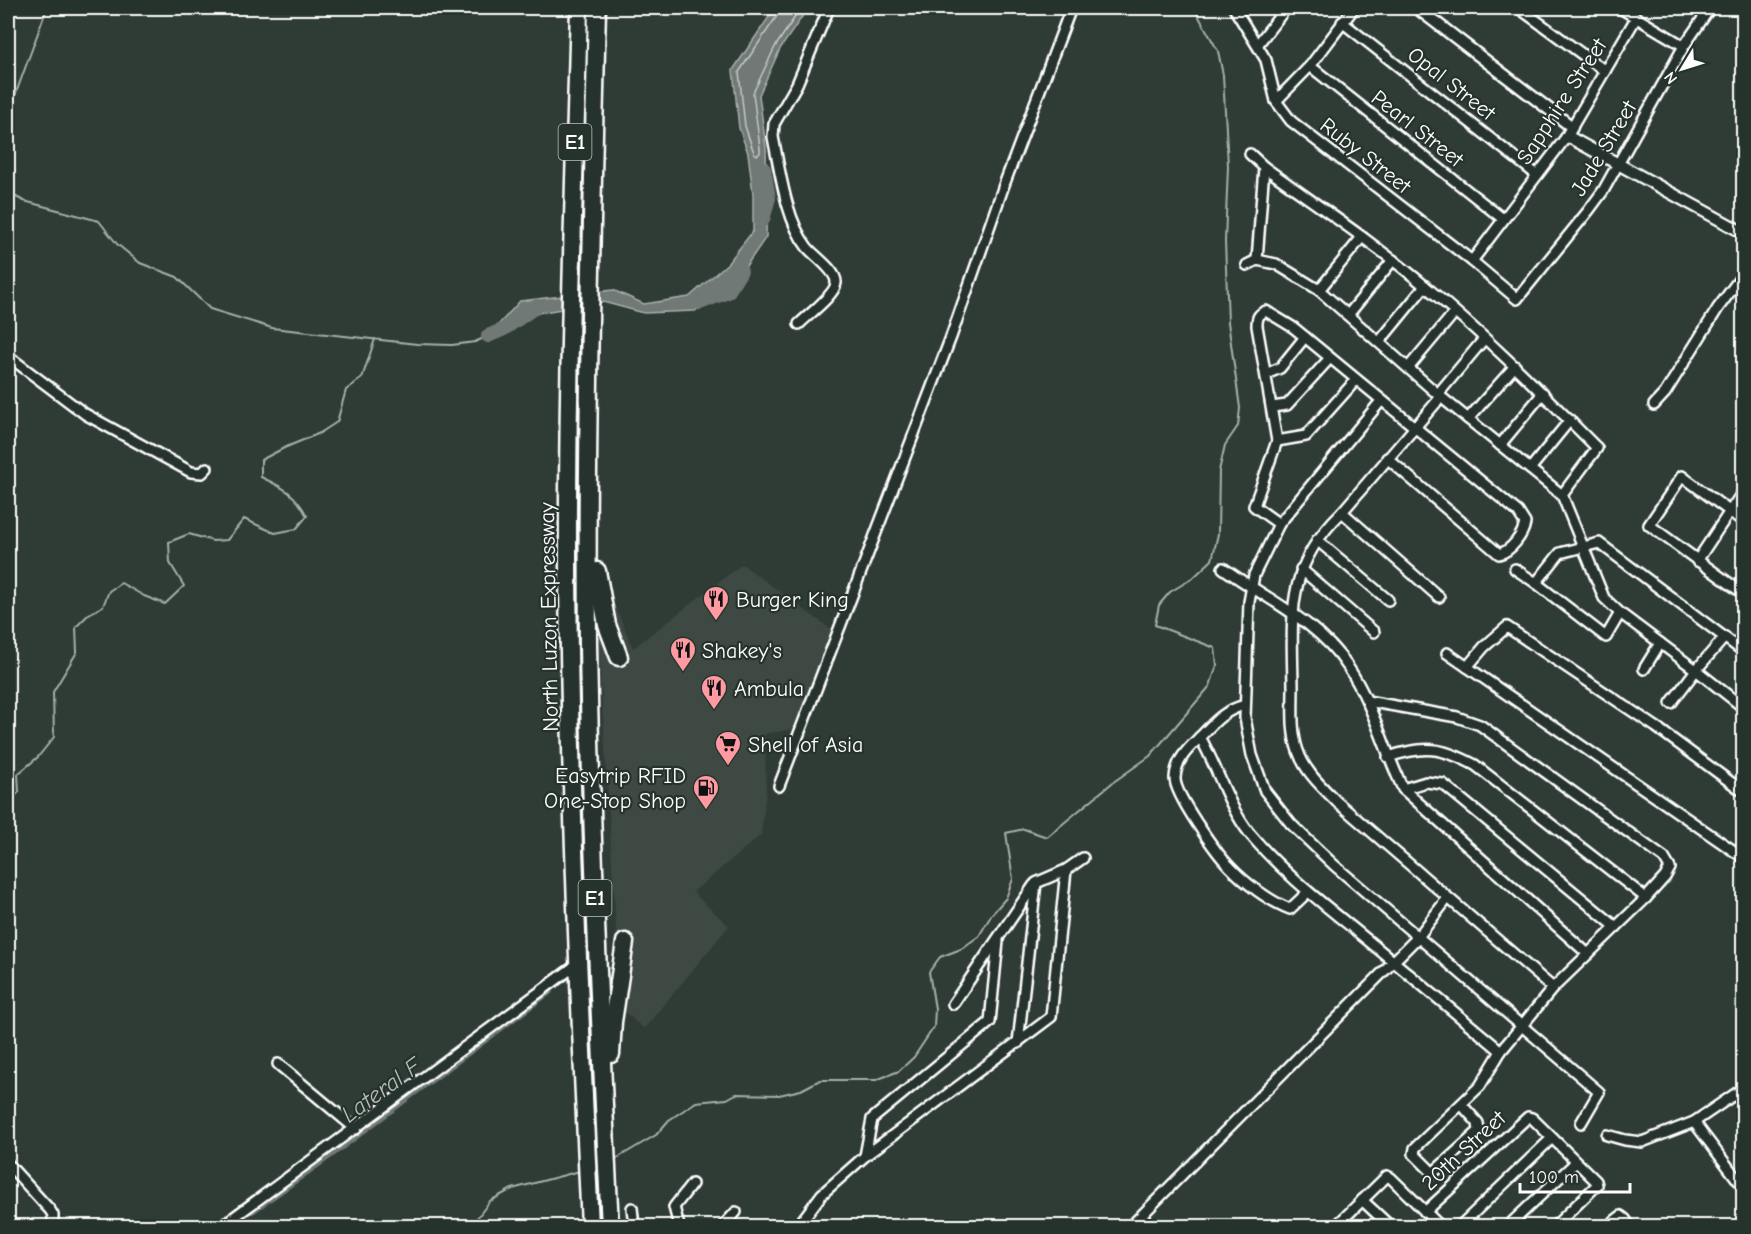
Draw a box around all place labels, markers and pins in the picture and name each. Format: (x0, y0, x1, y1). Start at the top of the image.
restaurant icon: Burger King (701, 584, 731, 622)
place label: Burger King (736, 587, 849, 613)
restaurant icon: Shakey's (668, 635, 698, 673)
place label: Shakey's (702, 638, 782, 664)
restaurant icon: Ambula (699, 673, 729, 711)
place label: Ambula (734, 676, 804, 702)
supermarket icon: Shell of Asia (713, 729, 743, 767)
place label: Shell of Asia (748, 732, 863, 758)
place label: Easytrip RFID One-Stop Shop (544, 763, 686, 814)
fuel station icon: Easytrip RFID One-Stop Shop (691, 773, 721, 811)

